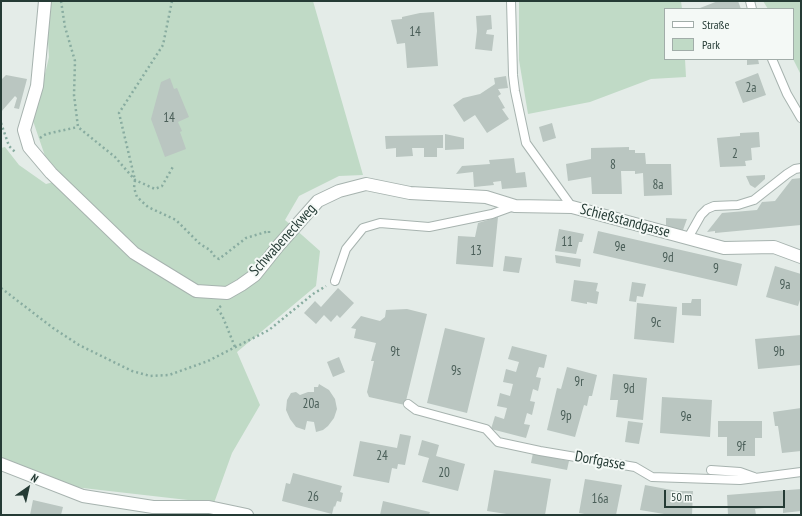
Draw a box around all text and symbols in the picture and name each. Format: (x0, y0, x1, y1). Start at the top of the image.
legend (664, 8, 794, 60)
text: Straße (702, 17, 729, 32)
house number: 14 (409, 24, 421, 40)
text: Park (702, 37, 720, 52)
house number: 2a (745, 80, 757, 96)
house number: 14 (163, 110, 175, 126)
house number: 2 (732, 146, 738, 162)
house number: 8 (610, 157, 616, 173)
house number: 8a (652, 177, 664, 193)
street label: Schwabeneckweg (246, 200, 320, 280)
street label: Schießstandgasse (578, 200, 672, 242)
house number: 11 (561, 234, 573, 250)
house number: 9e (614, 239, 626, 255)
house number: 13 (470, 243, 482, 259)
house number: 9d (662, 250, 674, 266)
house number: 9 (713, 261, 719, 277)
house number: 9a (779, 277, 791, 293)
house number: 9c (651, 315, 661, 331)
house number: 9t (390, 344, 400, 360)
house number: 9b (773, 344, 785, 360)
house number: 9s (451, 363, 461, 379)
house number: 9r (574, 374, 584, 390)
house number: 9d (623, 381, 635, 397)
house number: 20a (303, 396, 319, 412)
house number: 9p (560, 408, 572, 424)
house number: 9e (680, 409, 692, 425)
house number: 9f (736, 439, 746, 455)
house number: 24 (376, 448, 388, 464)
street label: Dorfgasse (573, 448, 627, 474)
house number: 20 (438, 465, 450, 481)
north arrow (8, 468, 48, 508)
text: N (28, 471, 41, 486)
scale bar (666, 482, 787, 508)
house number: 26 (307, 489, 319, 505)
text: 50 m (671, 489, 692, 504)
house number: 16a (592, 491, 608, 507)

